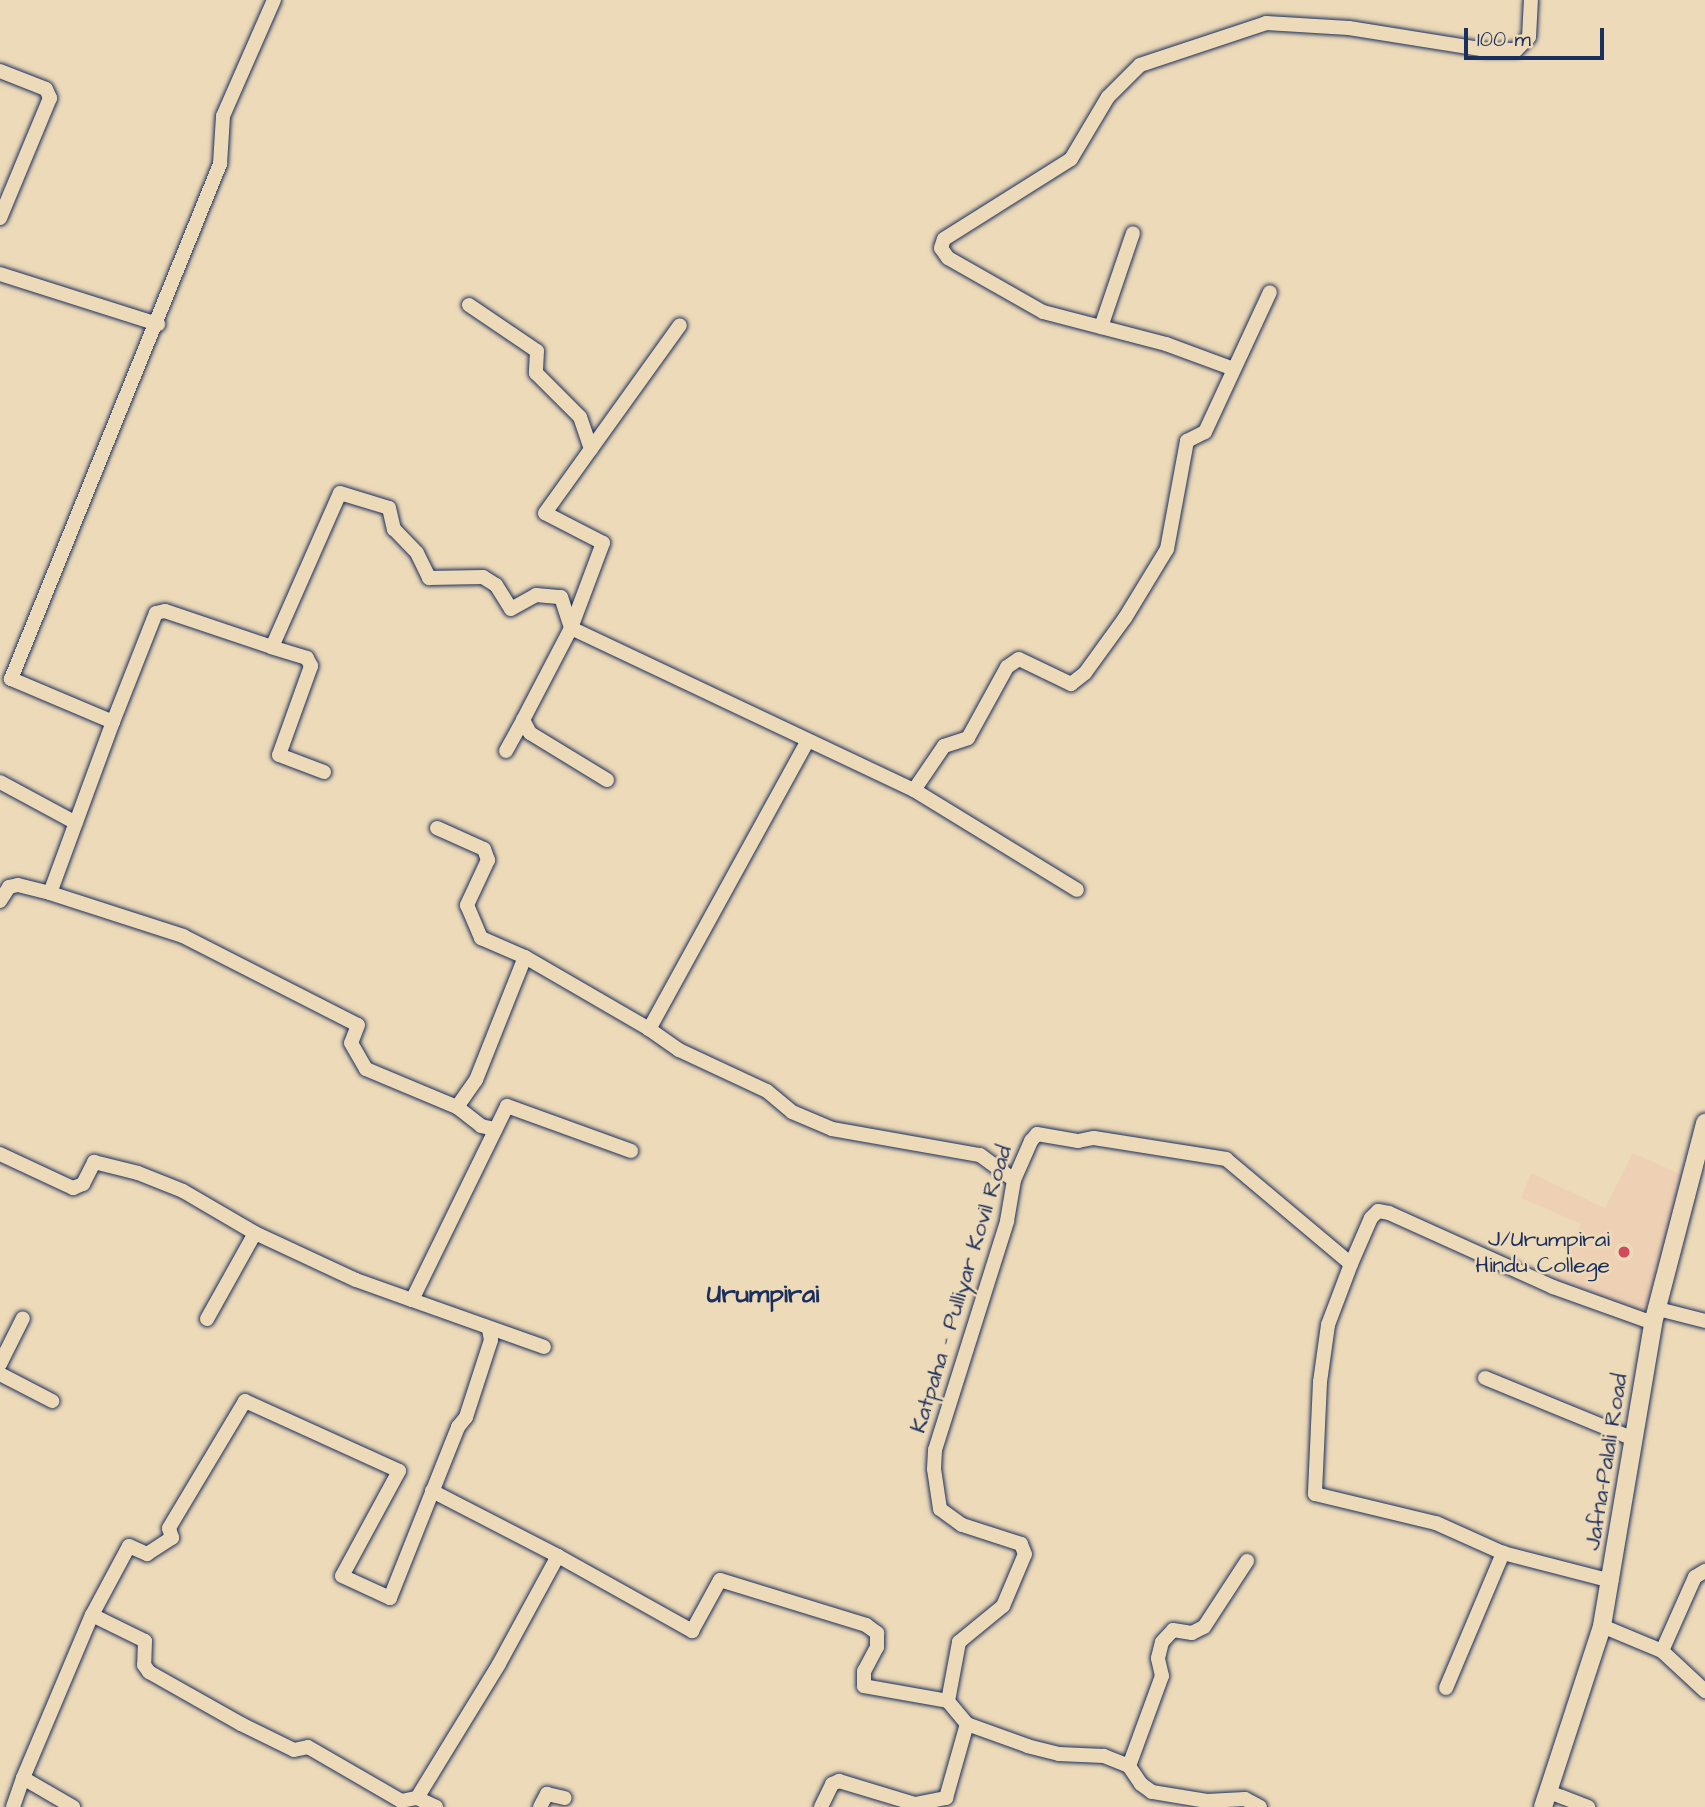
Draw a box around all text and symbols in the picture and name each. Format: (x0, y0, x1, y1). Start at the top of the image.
scale bar (1467, 14, 1607, 58)
text: 100 m (1477, 25, 1531, 54)
street label: Katpaha - Pulliyar Kovil Road (904, 1142, 1018, 1436)
place label: J/Urumpirai Hindu College (1475, 1225, 1610, 1279)
marker: J/Urumpirai Hindu College (1616, 1244, 1632, 1260)
district label: Urumpirai (707, 1279, 819, 1311)
street label: Jafna-Palali Road (1578, 1372, 1634, 1552)

